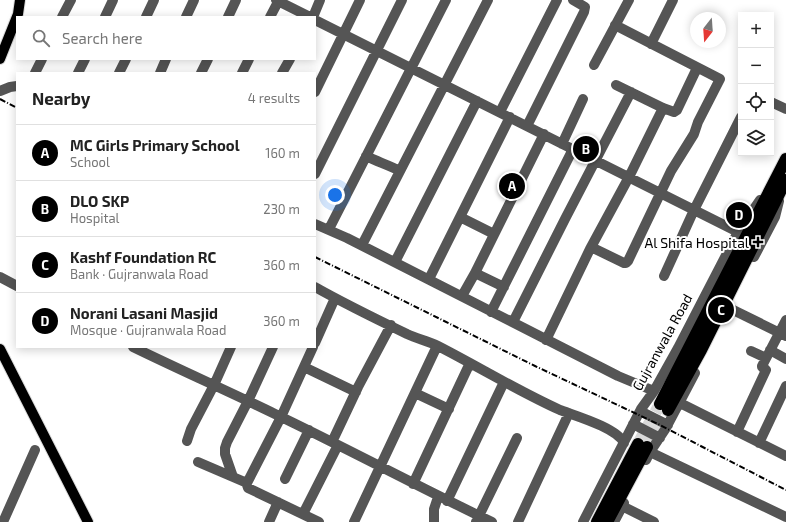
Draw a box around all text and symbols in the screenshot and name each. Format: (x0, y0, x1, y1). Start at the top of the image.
north arrow (690, 12, 726, 48)
map controls (738, 12, 774, 156)
button: + (738, 12, 774, 48)
search box (16, 16, 316, 60)
icon: search (30, 27, 52, 49)
text: Search here (62, 29, 143, 47)
button: − (738, 48, 774, 84)
button: locate (738, 84, 774, 120)
text: Nearby (32, 88, 90, 108)
text: 4 results (248, 90, 300, 106)
button: layers (738, 120, 774, 156)
pin: B (573, 134, 599, 164)
text: MC Girls Primary School (70, 136, 240, 154)
text: A (41, 145, 49, 161)
text: 160 m (265, 145, 300, 161)
text: School (70, 154, 110, 170)
pin: A (499, 171, 525, 201)
your location (325, 185, 345, 205)
text: DLO SKP (70, 192, 129, 210)
pin: D (726, 200, 752, 230)
text: B (41, 201, 49, 217)
text: 230 m (263, 201, 300, 217)
text: Hospital (70, 210, 119, 226)
place label: Al Shifa Hospital (645, 234, 750, 251)
marker: Al Shifa Hospital (752, 236, 764, 248)
text: Kashf Foundation RC (70, 248, 216, 266)
text: C (41, 257, 49, 273)
text: 360 m (263, 257, 300, 273)
text: Bank · Gujranwala Road (70, 266, 208, 282)
street label: Gujranwala Road (628, 291, 696, 393)
pin: C (708, 295, 734, 325)
text: Norani Lasani Masjid (70, 304, 218, 322)
text: D (41, 313, 49, 329)
text: 360 m (263, 313, 300, 329)
text: Mosque · Gujranwala Road (70, 322, 226, 338)

